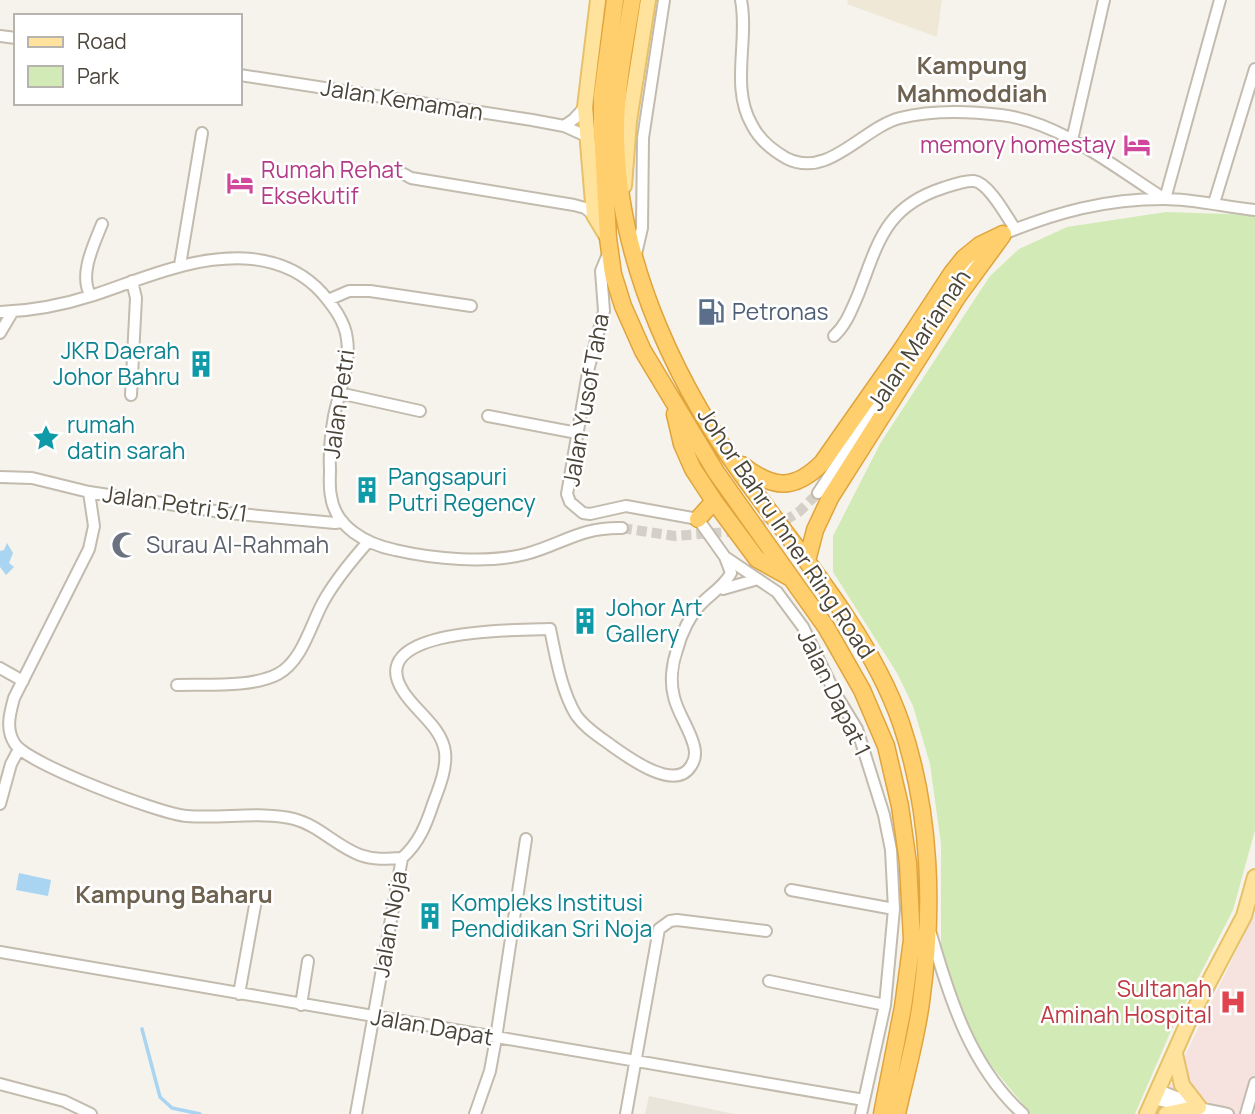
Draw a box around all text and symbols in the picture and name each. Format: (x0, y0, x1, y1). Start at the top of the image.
legend (14, 14, 242, 105)
text: Road (77, 27, 127, 55)
district label: Kampung Mahmoddiah (897, 48, 1047, 109)
text: Park (77, 62, 119, 90)
street label: Jalan Kemaman (319, 70, 486, 128)
place label: memory homestay (920, 128, 1116, 160)
hotel icon: memory homestay (1122, 130, 1152, 160)
place label: Rumah Rehat Eksekutif (261, 153, 403, 211)
hotel icon: Rumah Rehat Eksekutif (225, 168, 255, 198)
street label: Jalan Mariamah (859, 262, 977, 417)
place label: Petronas (732, 295, 829, 327)
fuel station icon: Petronas (696, 297, 726, 327)
street label: Jalan Yusof Taha (554, 311, 616, 489)
place label: JKR Daerah Johor Bahru (53, 334, 180, 392)
street label: Jalan Petri (315, 347, 362, 461)
building icon: JKR Daerah Johor Bahru (186, 349, 216, 379)
street label: Johor Bahru Inner Ring Road (691, 400, 883, 664)
place label: rumah datin sarah (67, 408, 185, 466)
place icon: rumah datin sarah (31, 423, 61, 453)
place label: Pangsapuri Putri Regency (388, 460, 536, 518)
building icon: Pangsapuri Putri Regency (352, 475, 382, 505)
street label: Jalan Petri 5/1 (101, 477, 250, 529)
place label: Surau Al-Rahmah (146, 528, 329, 560)
mosque icon: Surau Al-Rahmah (110, 530, 140, 560)
place label: Johor Art Gallery (606, 591, 703, 649)
building icon: Johor Art Gallery (570, 606, 600, 636)
street label: Jalan Dapat 1 (790, 624, 879, 761)
street label: Jalan Noja (364, 868, 414, 980)
district label: Kampung Baharu (75, 877, 273, 910)
place label: Kompleks Institusi Pendidikan Sri Noja (451, 886, 652, 944)
building icon: Kompleks Institusi Pendidikan Sri Noja (415, 901, 445, 931)
place label: Sultanah Aminah Hospital (1040, 972, 1212, 1030)
hospital icon: Sultanah Aminah Hospital (1218, 987, 1248, 1017)
street label: Jalan Dapat (368, 1000, 496, 1053)

